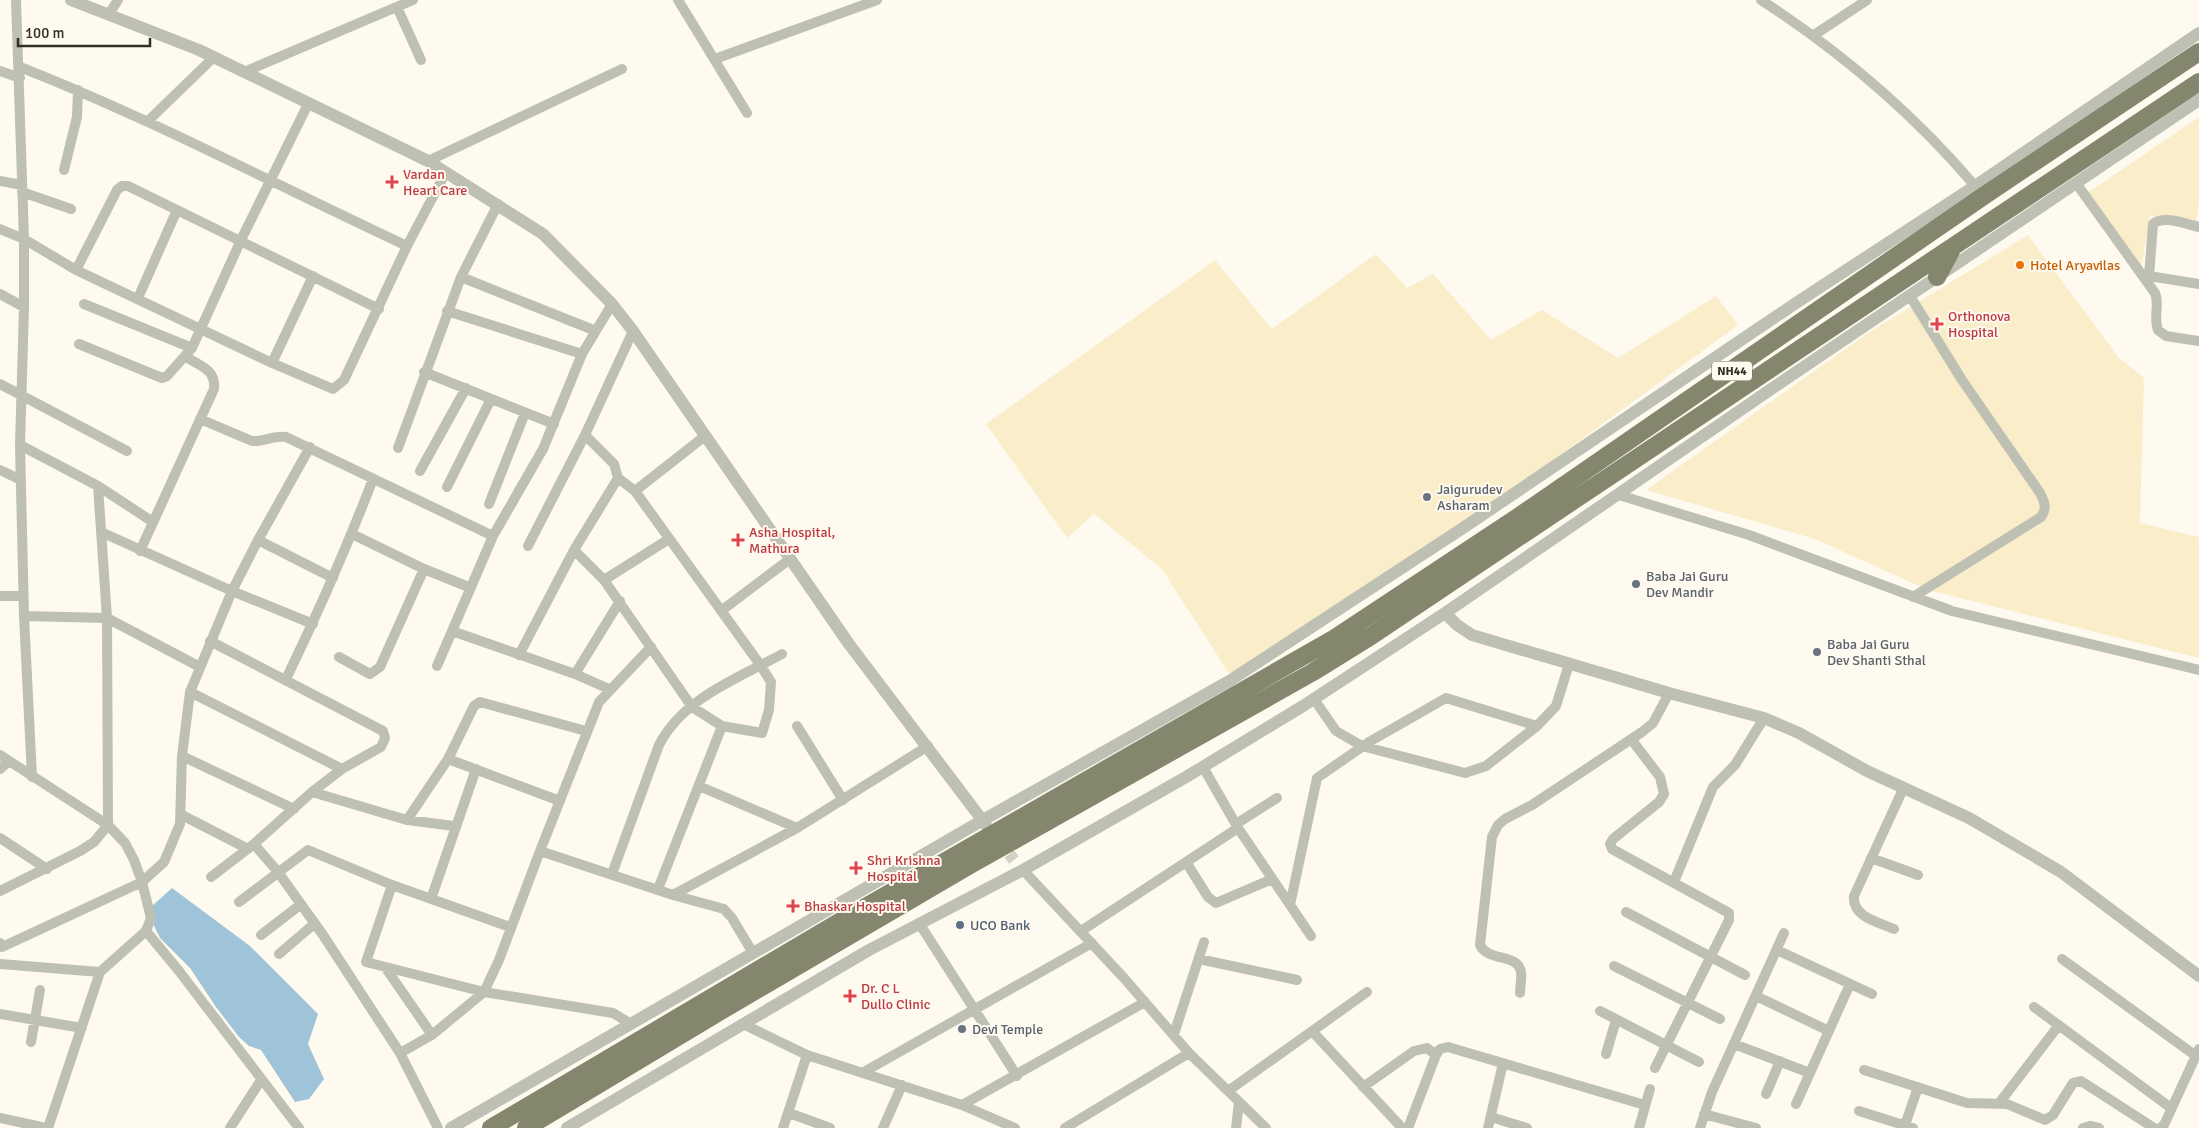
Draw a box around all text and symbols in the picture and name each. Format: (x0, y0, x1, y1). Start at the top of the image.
scale bar (18, 15, 150, 47)
text: 100 m (25, 24, 65, 42)
place label: Vardan Heart Care (403, 166, 467, 199)
marker: Vardan Heart Care (385, 175, 399, 189)
place label: Hotel Aryavilas (2030, 257, 2120, 274)
marker: Hotel Aryavilas (2014, 259, 2026, 271)
place label: Orthonova Hospital (1948, 308, 2011, 341)
marker: Orthonova Hospital (1930, 317, 1944, 331)
road number: NH44 (1712, 362, 1752, 381)
place label: Jaigurudev Asharam (1437, 481, 1503, 514)
marker: Jaigurudev Asharam (1421, 491, 1433, 503)
place label: Asha Hospital, Mathura (749, 524, 835, 557)
marker: Asha Hospital, Mathura (731, 533, 745, 547)
place label: Baba Jai Guru Dev Mandir (1646, 568, 1729, 601)
marker: Baba Jai Guru Dev Mandir (1630, 578, 1642, 590)
place label: Baba Jai Guru Dev Shanti Sthal (1827, 636, 1926, 669)
marker: Baba Jai Guru Dev Shanti Sthal (1811, 646, 1823, 658)
place label: Shri Krishna Hospital (867, 852, 941, 885)
marker: Shri Krishna Hospital (849, 861, 863, 875)
place label: Bhaskar Hospital (804, 898, 906, 915)
marker: Bhaskar Hospital (786, 899, 800, 913)
place label: UCO Bank (970, 917, 1030, 934)
marker: UCO Bank (954, 919, 966, 931)
place label: Dr. C L Dullo Clinic (861, 980, 931, 1013)
marker: Dr. C L Dullo Clinic (843, 989, 857, 1003)
place label: Devi Temple (972, 1021, 1043, 1038)
marker: Devi Temple (956, 1023, 968, 1035)

